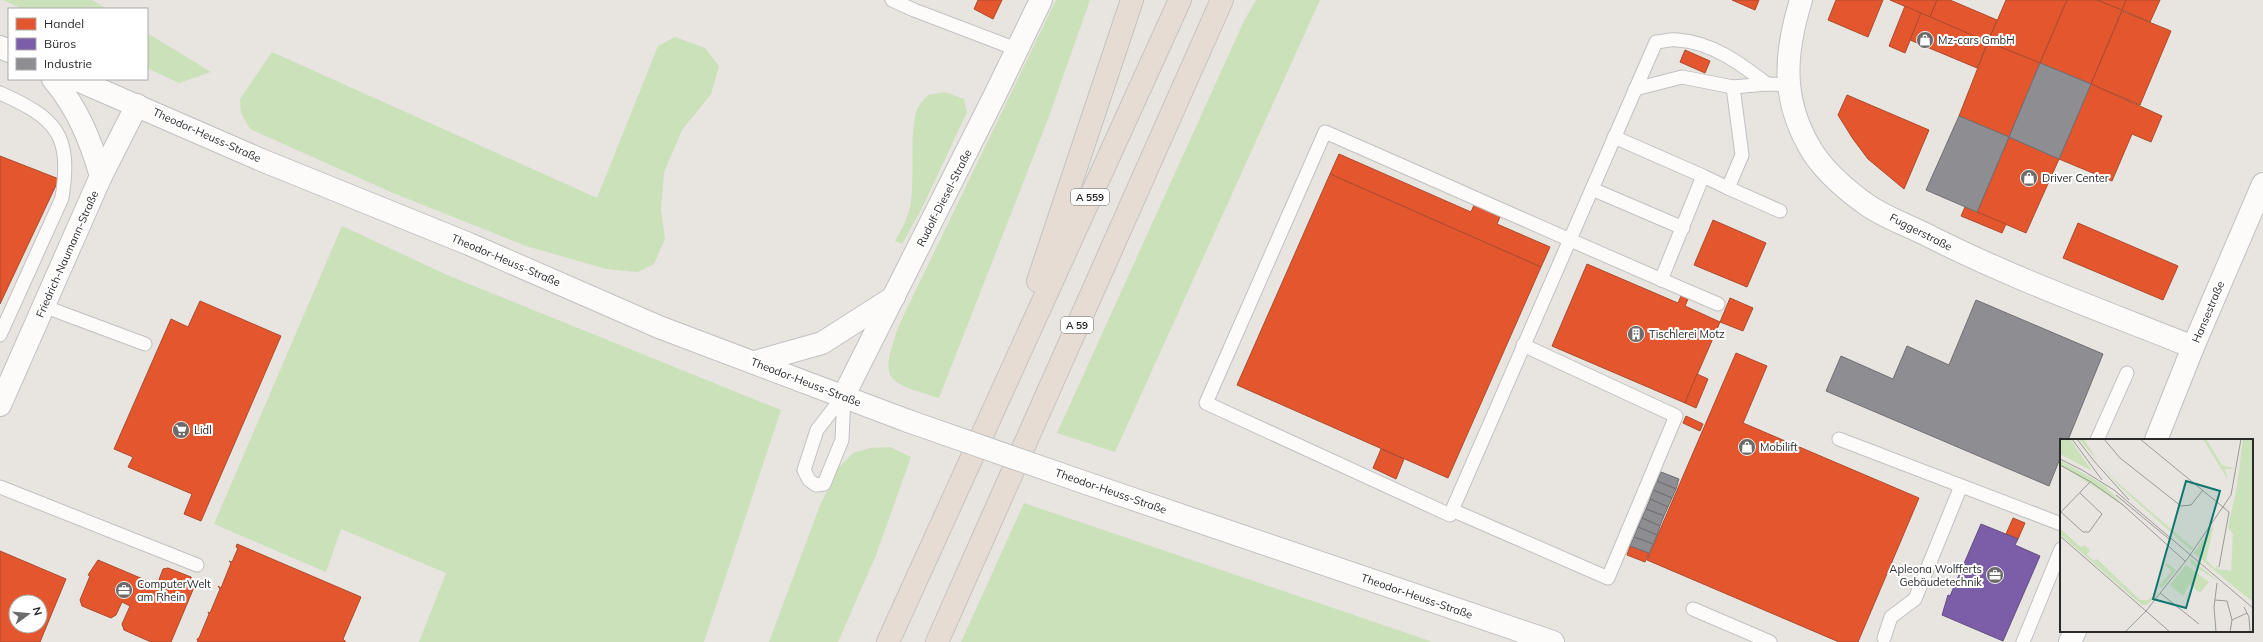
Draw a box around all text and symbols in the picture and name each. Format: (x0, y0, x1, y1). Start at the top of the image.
legend (8, 8, 148, 80)
text: Handel (44, 16, 84, 31)
shop icon: Mz-cars GmbH (1915, 30, 1935, 50)
place label: Mz-cars GmbH (1938, 33, 2015, 47)
text: Büros (44, 36, 76, 51)
text: Industrie (44, 56, 92, 71)
street label: Theodor-Heuss-Straße (151, 105, 263, 165)
street label: Rudolf-Diesel-Straße (913, 147, 975, 249)
shop icon: Driver Center (2019, 168, 2039, 188)
place label: Driver Center (2042, 171, 2109, 185)
street label: Friedrich-Naumann-Straße (33, 188, 101, 320)
road number: A 559 (1071, 189, 1109, 205)
street label: Fuggerstraße (1887, 210, 1955, 254)
street label: Theodor-Heuss-Straße (449, 231, 563, 289)
street label: Hansestraße (2189, 279, 2227, 345)
road number: A 59 (1061, 317, 1093, 333)
building icon: Tischlerei Motz (1626, 324, 1646, 344)
place label: Tischlerei Motz (1649, 327, 1725, 341)
street label: Theodor-Heuss-Straße (749, 354, 863, 410)
supermarket icon: Lidl (171, 420, 191, 440)
place label: Lidl (194, 423, 212, 437)
shop icon: Mobilift (1737, 437, 1757, 457)
inset map (2060, 439, 2253, 632)
place label: Mobilift (1760, 440, 1798, 454)
street label: Theodor-Heuss-Straße (1053, 465, 1169, 517)
place label: Apleona Wolfferts Gebäudetechnik (1889, 562, 1982, 589)
office icon: Apleona Wolfferts Gebäudetechnik (1985, 565, 2005, 585)
street label: Theodor-Heuss-Straße (1359, 570, 1475, 622)
place label: ComputerWelt am Rhein (137, 577, 211, 604)
office icon: ComputerWelt am Rhein (114, 580, 134, 600)
north arrow (8, 594, 48, 634)
text: N (30, 605, 45, 617)

